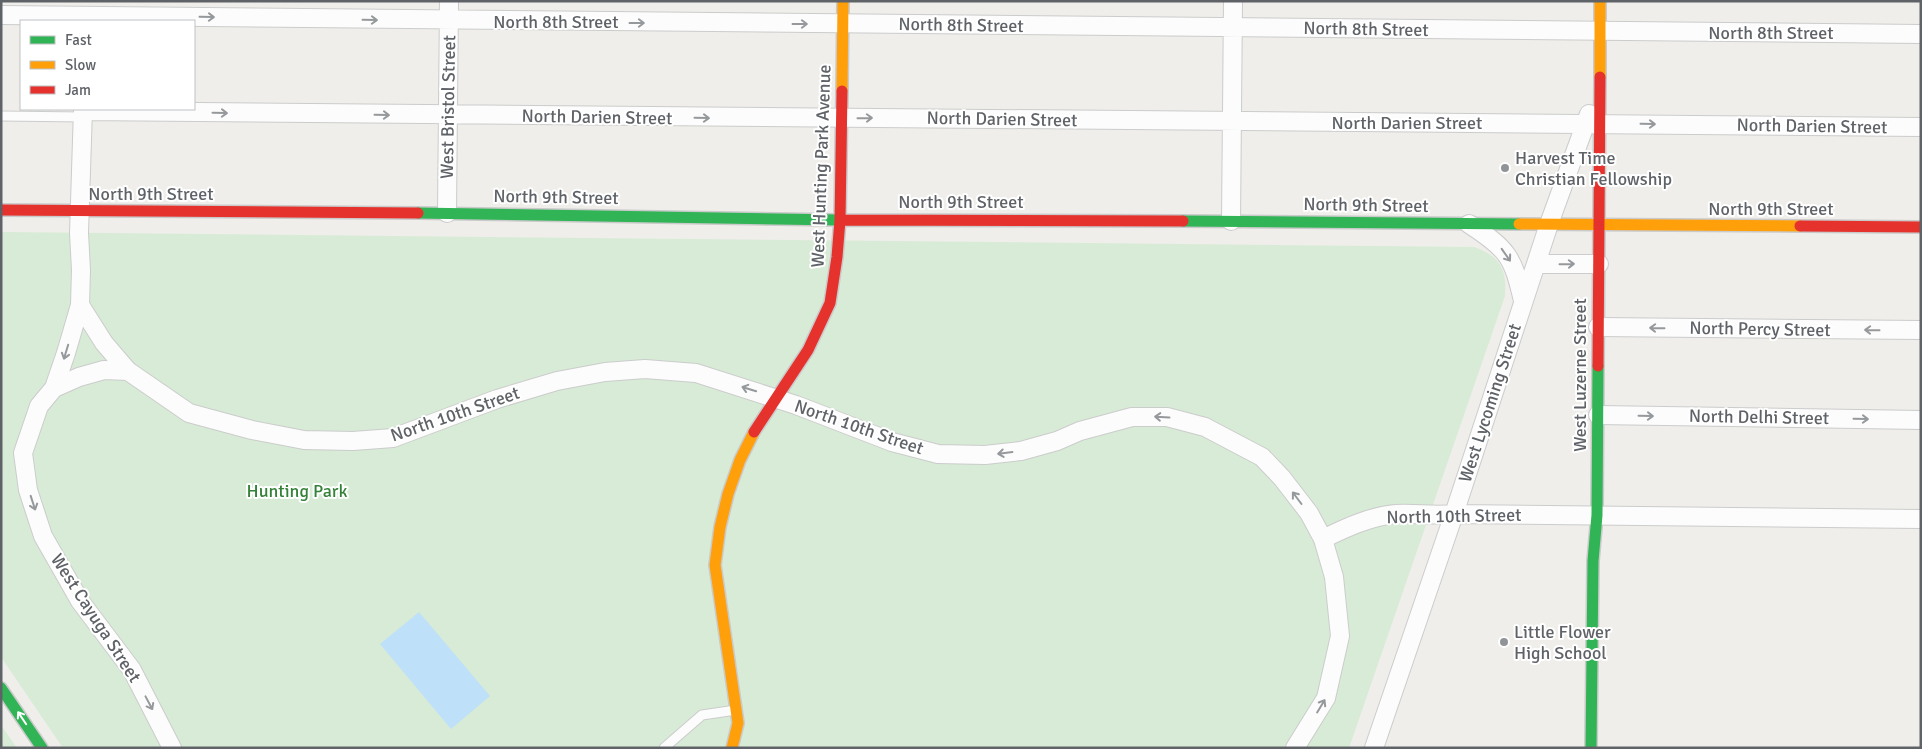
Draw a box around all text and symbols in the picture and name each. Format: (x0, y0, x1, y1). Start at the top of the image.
street label: North 8th Street (493, 11, 619, 33)
one-way arrow (199, 13, 215, 22)
street label: North 8th Street (898, 13, 1024, 37)
one-way arrow (362, 15, 378, 25)
street label: North 8th Street (1303, 17, 1429, 41)
one-way arrow (629, 18, 645, 28)
one-way arrow (792, 19, 808, 29)
legend (20, 20, 195, 110)
street label: North 8th Street (1708, 22, 1834, 44)
text: Fast (65, 31, 92, 49)
street label: West Bristol Street (436, 35, 460, 179)
text: Slow (65, 56, 96, 74)
street label: West Hunting Park Avenue (806, 64, 836, 268)
text: Jam (65, 81, 91, 99)
street label: North Darien Street (521, 105, 673, 129)
street label: North Darien Street (926, 107, 1078, 131)
one-way arrow (211, 108, 227, 118)
one-way arrow (374, 110, 390, 120)
street label: North Darien Street (1332, 112, 1482, 134)
one-way arrow (694, 113, 710, 123)
one-way arrow (856, 113, 872, 123)
street label: North Darien Street (1736, 114, 1888, 138)
one-way arrow (1640, 119, 1656, 129)
place label: Harvest Time Christian Fellowship (1515, 147, 1672, 190)
marker: Harvest Time Christian Fellowship (1499, 162, 1511, 174)
street label: North 9th Street (88, 183, 214, 205)
street label: North 9th Street (493, 185, 619, 209)
street label: North 9th Street (898, 191, 1024, 213)
street label: North 9th Street (1303, 193, 1429, 217)
street label: North 9th Street (1708, 198, 1834, 220)
one-way arrow (1501, 248, 1511, 262)
one-way arrow (1558, 259, 1575, 269)
street label: West Luzerne Street (1569, 298, 1591, 452)
street label: North Percy Street (1689, 317, 1831, 341)
street label: West Lycoming Street (1454, 321, 1526, 485)
one-way arrow (1649, 323, 1666, 333)
one-way arrow (1864, 325, 1880, 335)
one-way arrow (61, 344, 71, 360)
street label: North 10th Street (388, 382, 522, 446)
one-way arrow (742, 384, 757, 393)
street label: North 10th Street (792, 395, 926, 459)
street label: North Delhi Street (1689, 405, 1829, 429)
one-way arrow (1638, 411, 1654, 421)
one-way arrow (1155, 413, 1171, 422)
one-way arrow (1853, 414, 1869, 424)
one-way arrow (998, 448, 1014, 458)
park label: Hunting Park (246, 480, 348, 502)
one-way arrow (1292, 492, 1303, 505)
one-way arrow (28, 495, 38, 511)
street label: North 10th Street (1386, 504, 1522, 528)
street label: West Cayuga Street (46, 549, 146, 687)
place label: Little Flower High School (1514, 621, 1611, 664)
marker: Little Flower High School (1498, 636, 1510, 648)
one-way arrow (144, 695, 154, 710)
one-way arrow (1316, 700, 1326, 714)
one-way arrow (17, 711, 27, 725)

